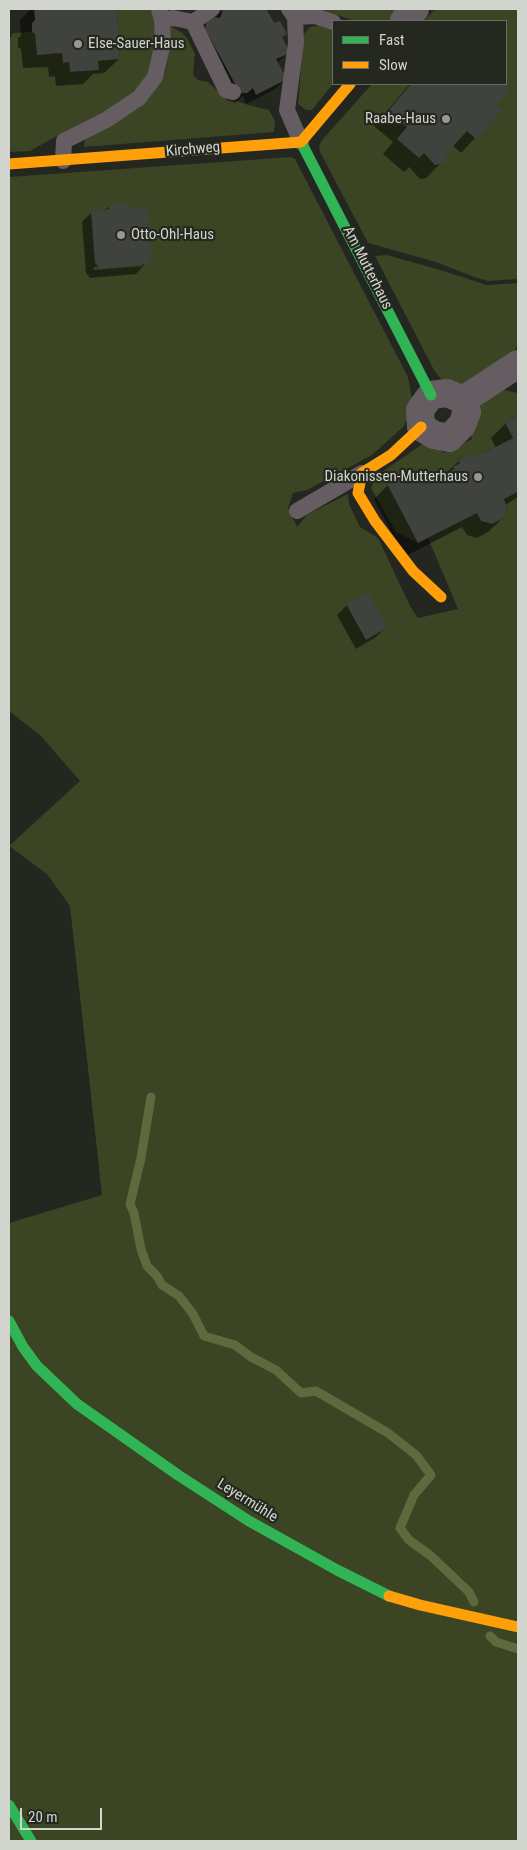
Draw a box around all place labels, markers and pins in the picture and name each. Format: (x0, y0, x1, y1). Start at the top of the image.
place label: Else-Sauer-Haus (88, 35, 185, 53)
marker: Else-Sauer-Haus (72, 38, 84, 50)
place label: Raabe-Haus (365, 110, 436, 128)
marker: Raabe-Haus (440, 113, 452, 125)
place label: Otto-Ohl-Haus (131, 226, 214, 244)
marker: Otto-Ohl-Haus (115, 229, 127, 241)
place label: Diakonissen-Mutterhaus (325, 468, 468, 486)
marker: Diakonissen-Mutterhaus (472, 471, 484, 483)

